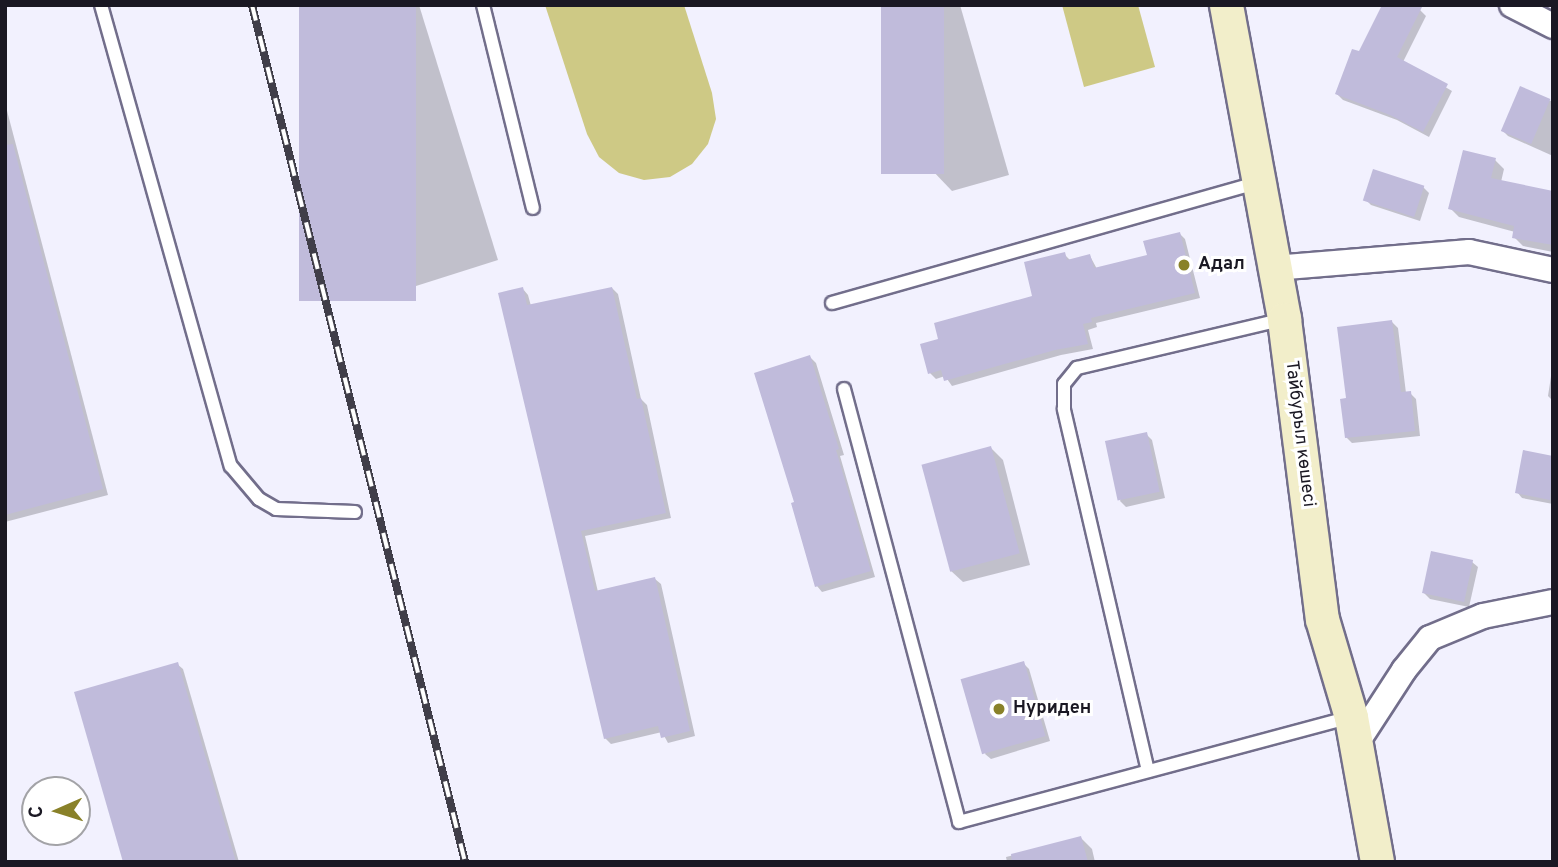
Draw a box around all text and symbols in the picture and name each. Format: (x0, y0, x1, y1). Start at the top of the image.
place label: Адал (1198, 254, 1245, 276)
marker: Адал (1176, 257, 1192, 273)
street label: Тайбурыл көшесі (1279, 360, 1319, 508)
place label: Нуриден (1013, 698, 1091, 720)
marker: Нуриден (991, 701, 1007, 717)
north arrow (21, 776, 91, 846)
text: С (25, 805, 49, 819)

